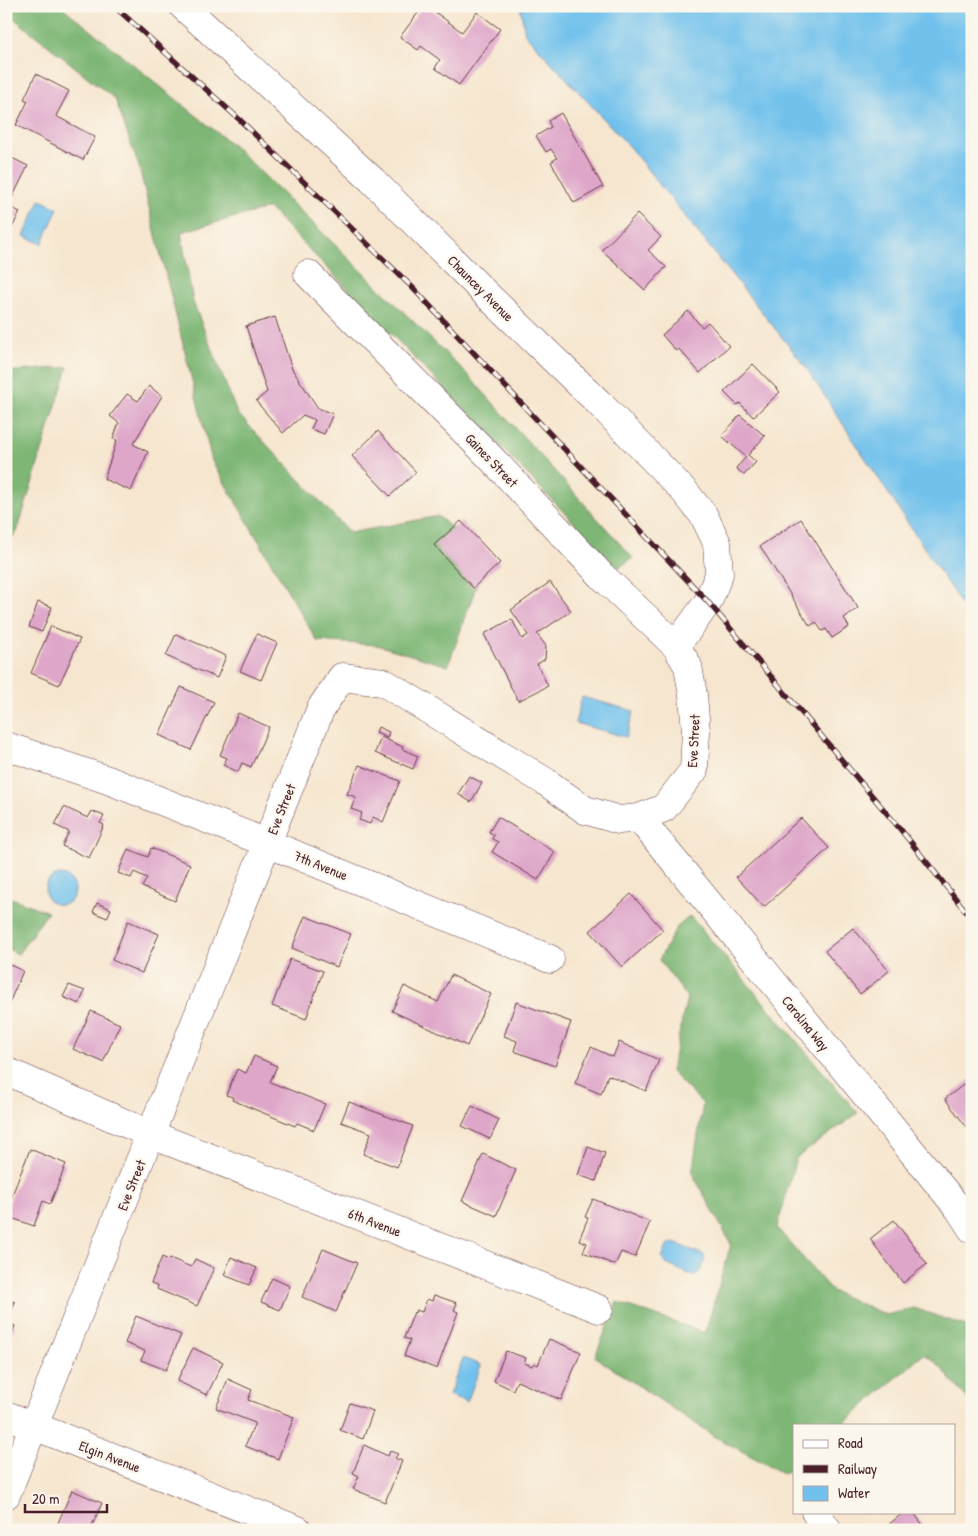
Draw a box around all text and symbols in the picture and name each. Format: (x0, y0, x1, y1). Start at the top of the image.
street label: Chauncey Avenue (443, 251, 519, 326)
street label: Gaines Street (461, 429, 523, 491)
street label: Eve Street (682, 714, 704, 768)
street label: Eve Street (262, 781, 300, 837)
street label: 7th Avenue (291, 846, 351, 885)
street label: Carolina Way (777, 991, 834, 1055)
street label: Eve Street (112, 1157, 150, 1213)
street label: 6th Avenue (346, 1203, 404, 1241)
legend (793, 1424, 956, 1514)
text: Road (838, 1432, 863, 1453)
street label: Elgin Avenue (76, 1436, 144, 1477)
text: Railway (838, 1458, 877, 1479)
scale bar (25, 1481, 108, 1513)
text: Water (838, 1482, 870, 1503)
text: 20 m (32, 1488, 59, 1509)

